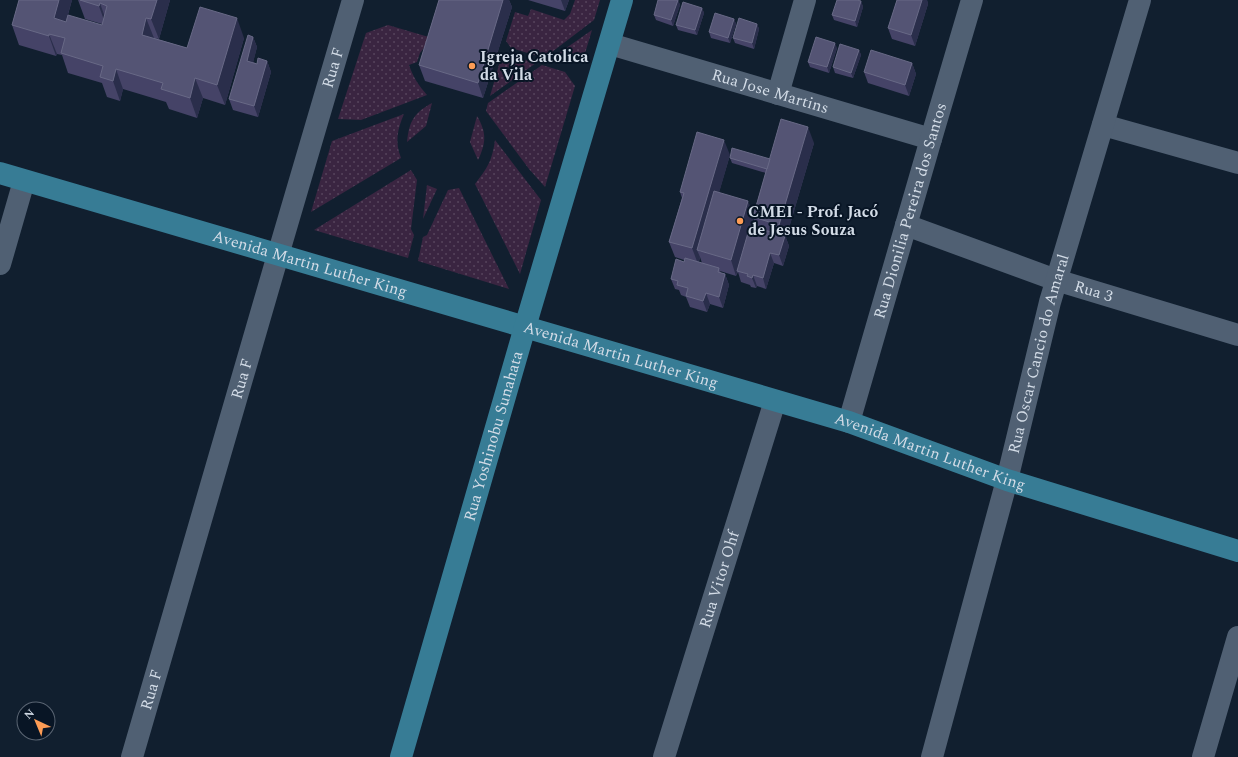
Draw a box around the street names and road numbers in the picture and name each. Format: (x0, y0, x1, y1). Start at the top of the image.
street label: Rua F (316, 45, 350, 91)
street label: Rua Jose Martins (709, 63, 832, 120)
street label: Rua Dionilia Pereira dos Santos (868, 100, 953, 322)
street label: Avenida Martin Luther King (210, 224, 410, 304)
street label: Rua Oscar Cancio do Amaral (1002, 251, 1076, 456)
street label: Rua 3 (1071, 274, 1116, 309)
street label: Avenida Martin Luther King (521, 315, 721, 395)
street label: Rua Yoshinobu Sunahata (458, 348, 530, 524)
street label: Rua F (225, 356, 259, 402)
street label: Avenida Martin Luther King (831, 406, 1029, 497)
street label: Rua Vitor Ohf (693, 526, 746, 631)
street label: Rua F (134, 667, 169, 713)

